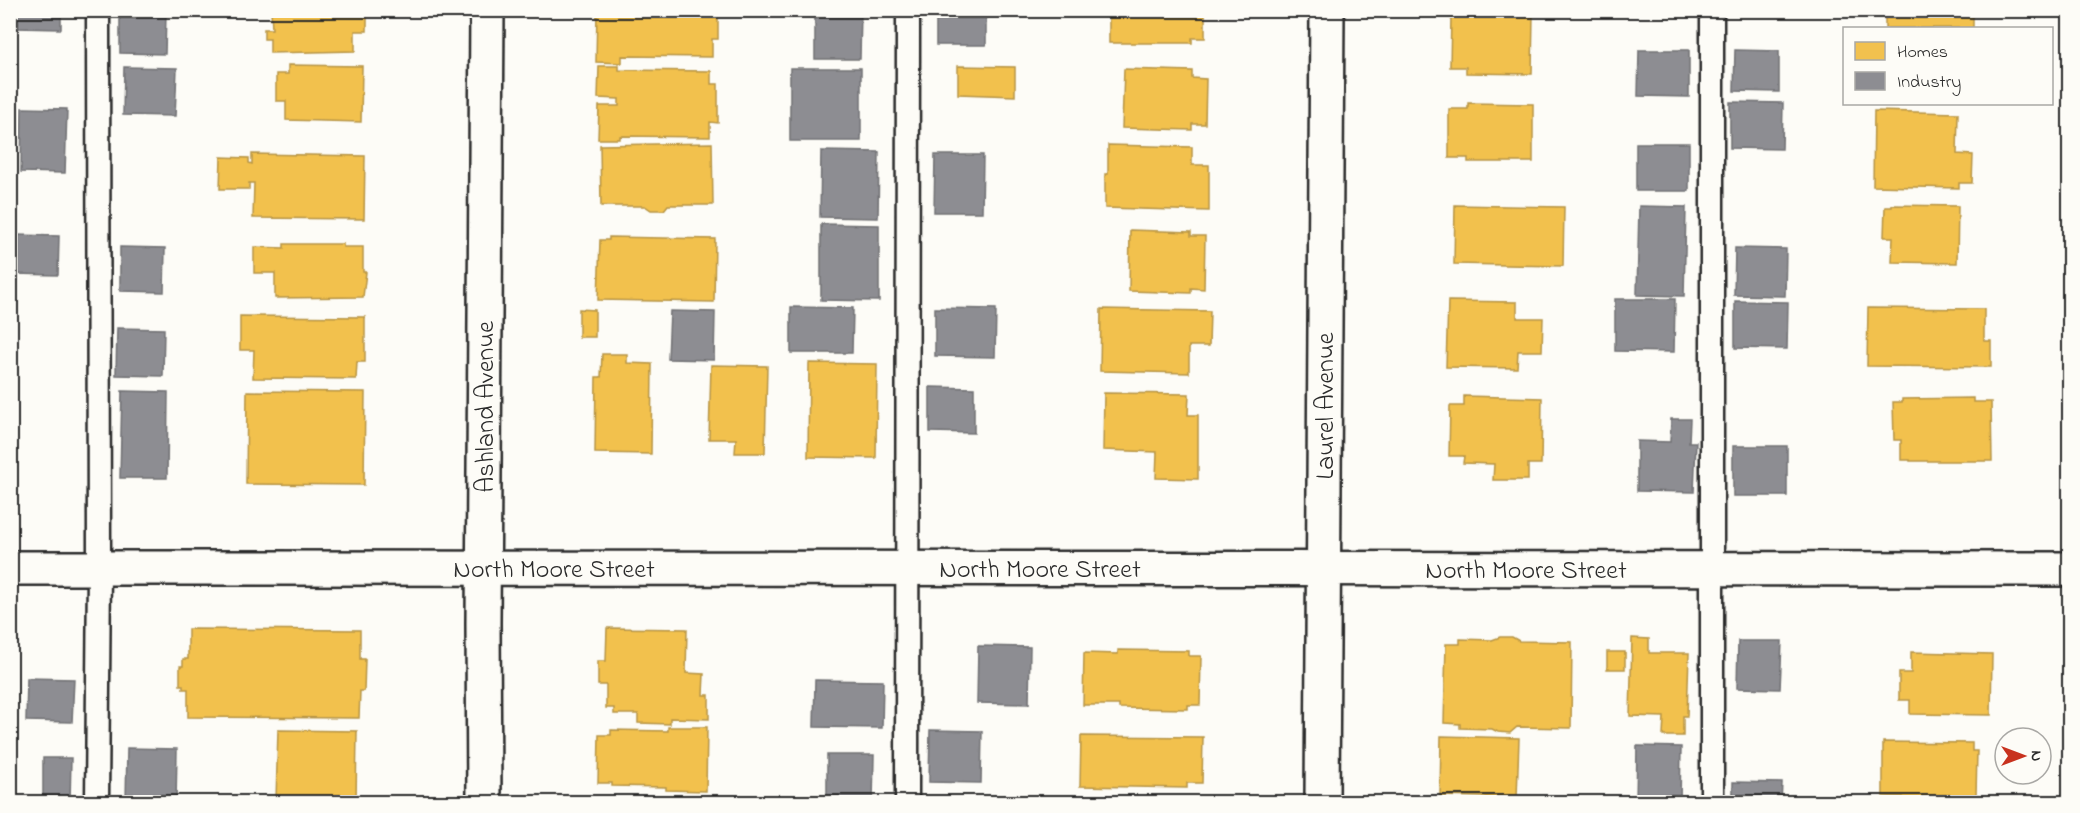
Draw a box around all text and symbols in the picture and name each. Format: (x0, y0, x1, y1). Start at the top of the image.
legend (1843, 27, 2053, 105)
text: Homes (1897, 40, 1948, 66)
text: Industry (1897, 70, 1961, 96)
street label: Ashland Avenue (468, 321, 506, 493)
street label: Laurel Avenue (1308, 332, 1346, 479)
street label: North Moore Street (453, 552, 655, 590)
street label: North Moore Street (939, 552, 1141, 590)
street label: North Moore Street (1425, 553, 1627, 591)
north arrow (1993, 726, 2053, 786)
text: N (2024, 751, 2048, 762)

